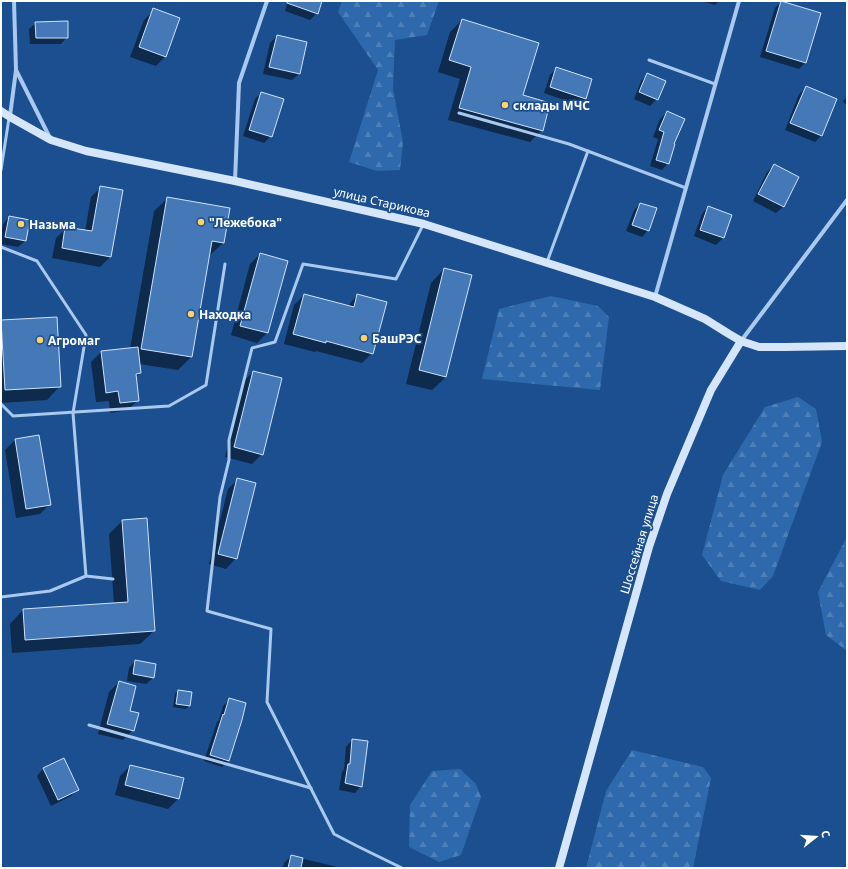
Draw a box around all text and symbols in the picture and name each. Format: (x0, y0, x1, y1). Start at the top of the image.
place label: склады МЧС (513, 97, 590, 114)
marker: склады МЧС (500, 100, 510, 110)
street label: улица Старикова (332, 183, 432, 221)
place label: "Лежебока" (209, 214, 282, 231)
place label: Назьма (29, 216, 76, 233)
marker: "Лежебока" (196, 217, 206, 227)
marker: Назьма (16, 219, 26, 229)
place label: Находка (199, 306, 251, 323)
marker: Находка (186, 309, 196, 319)
place label: БашРЭС (372, 330, 422, 347)
place label: Агромаг (48, 332, 100, 349)
marker: БашРЭС (359, 333, 369, 343)
marker: Агромаг (35, 335, 45, 345)
street label: Шоссейная улица (616, 492, 662, 596)
north arrow (796, 817, 836, 857)
text: С (818, 828, 834, 840)

